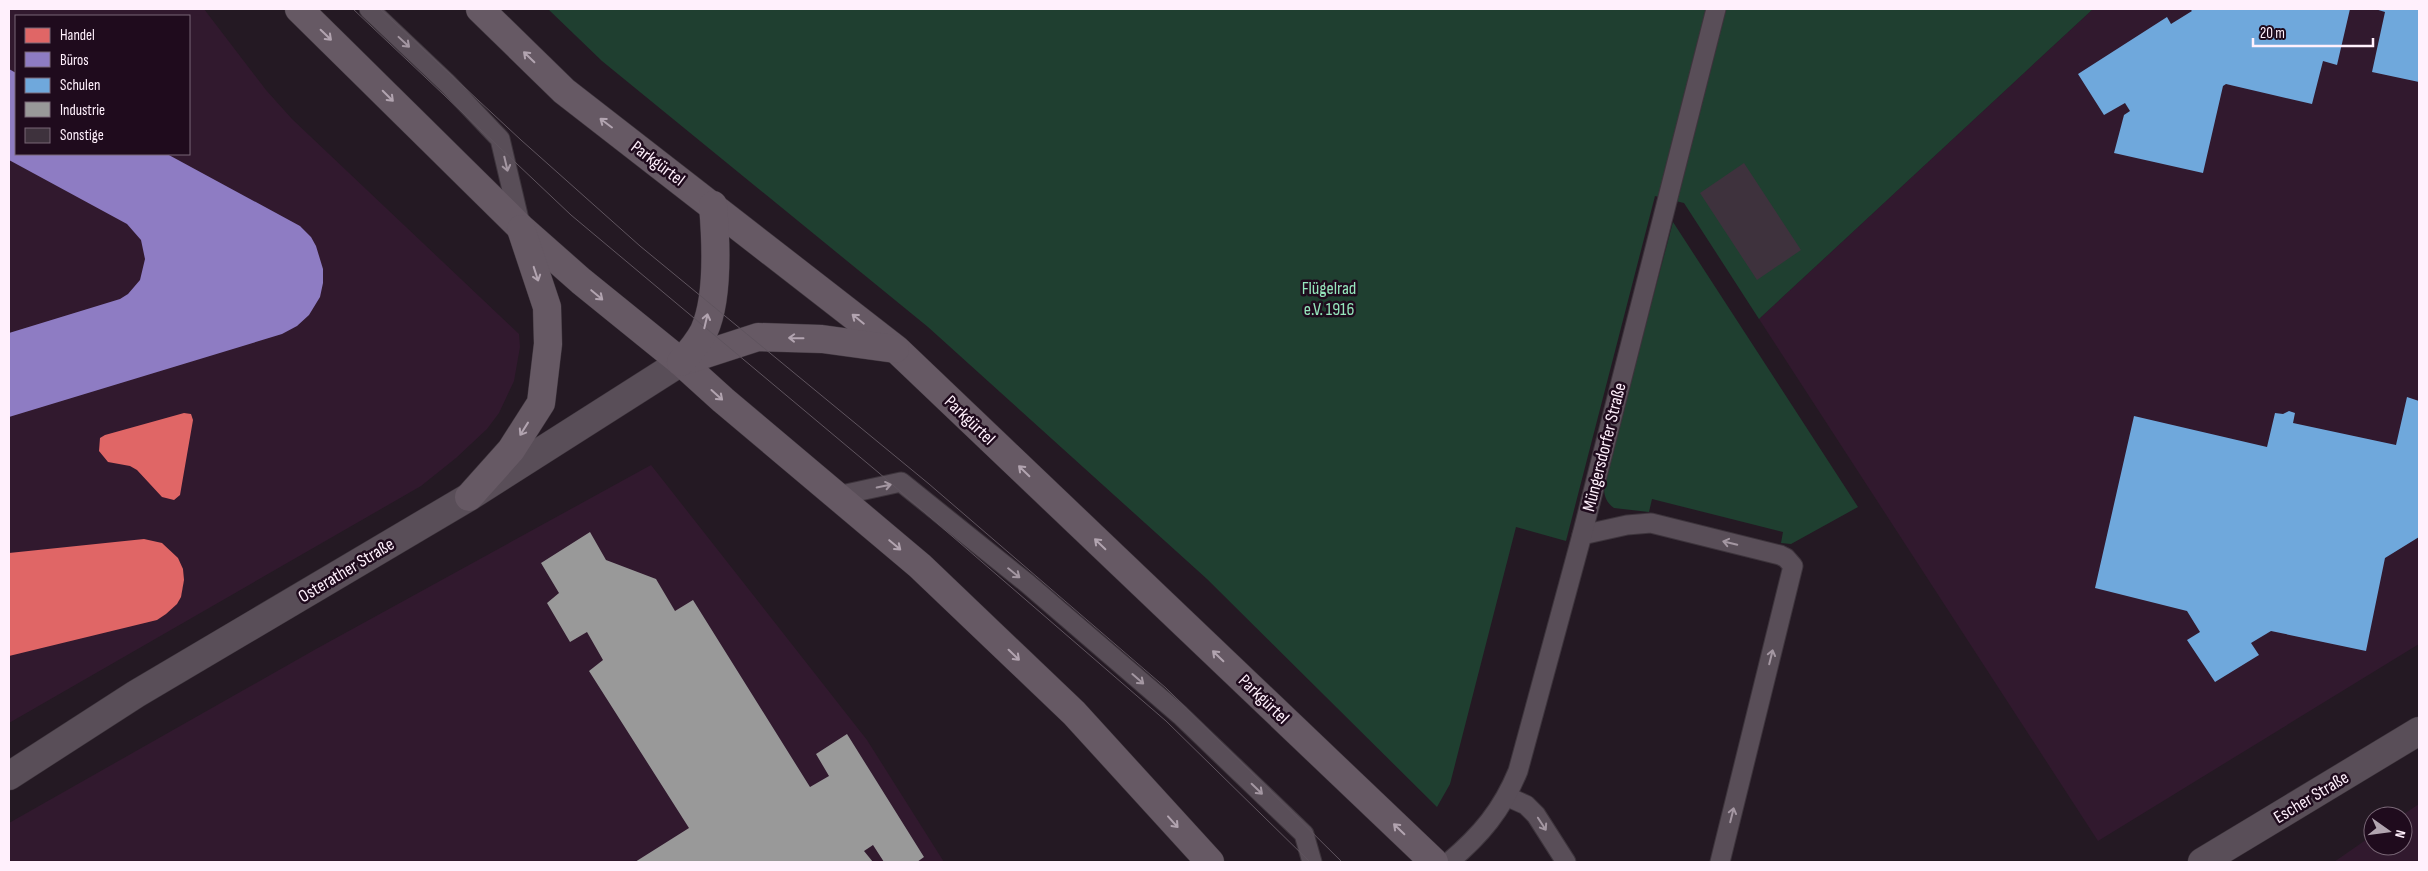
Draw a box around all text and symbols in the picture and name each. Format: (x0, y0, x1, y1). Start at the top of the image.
legend (15, 15, 190, 155)
scale bar (2253, 15, 2373, 47)
text: 20 m (2260, 24, 2285, 43)
text: Handel (60, 26, 95, 45)
one-way arrow (320, 29, 332, 41)
one-way arrow (398, 36, 411, 48)
text: Büros (60, 51, 89, 70)
one-way arrow (523, 51, 535, 63)
text: Schulen (60, 76, 100, 95)
one-way arrow (382, 90, 394, 102)
text: Industrie (60, 101, 105, 120)
one-way arrow (600, 117, 613, 128)
text: Sonstige (60, 126, 104, 145)
street label: Parkgürtel (627, 136, 689, 190)
one-way arrow (502, 156, 511, 172)
one-way arrow (532, 266, 541, 281)
park label: Flügelrad e.V. 1916 (1302, 278, 1356, 320)
one-way arrow (590, 289, 603, 301)
one-way arrow (702, 313, 711, 329)
one-way arrow (852, 314, 865, 325)
one-way arrow (788, 333, 804, 343)
street label: Müngersdorfer Straße (1578, 381, 1631, 514)
one-way arrow (711, 389, 724, 401)
street label: Parkgürtel (940, 391, 999, 449)
one-way arrow (519, 422, 529, 436)
one-way arrow (1018, 465, 1031, 477)
one-way arrow (876, 481, 892, 490)
street label: Osterather Straße (295, 534, 398, 607)
one-way arrow (1094, 538, 1107, 550)
one-way arrow (1723, 538, 1739, 547)
one-way arrow (888, 539, 901, 550)
one-way arrow (1007, 568, 1020, 579)
one-way arrow (1007, 649, 1019, 661)
one-way arrow (1212, 650, 1224, 662)
one-way arrow (1767, 650, 1777, 666)
street label: Parkgürtel (1234, 670, 1293, 728)
one-way arrow (1131, 673, 1144, 684)
street label: Escher Straße (2270, 767, 2353, 828)
one-way arrow (1251, 783, 1263, 795)
north arrow (2363, 806, 2413, 856)
one-way arrow (1728, 807, 1737, 823)
one-way arrow (1167, 816, 1179, 829)
one-way arrow (1537, 817, 1547, 831)
one-way arrow (1393, 823, 1405, 835)
text: N (2391, 828, 2409, 840)

